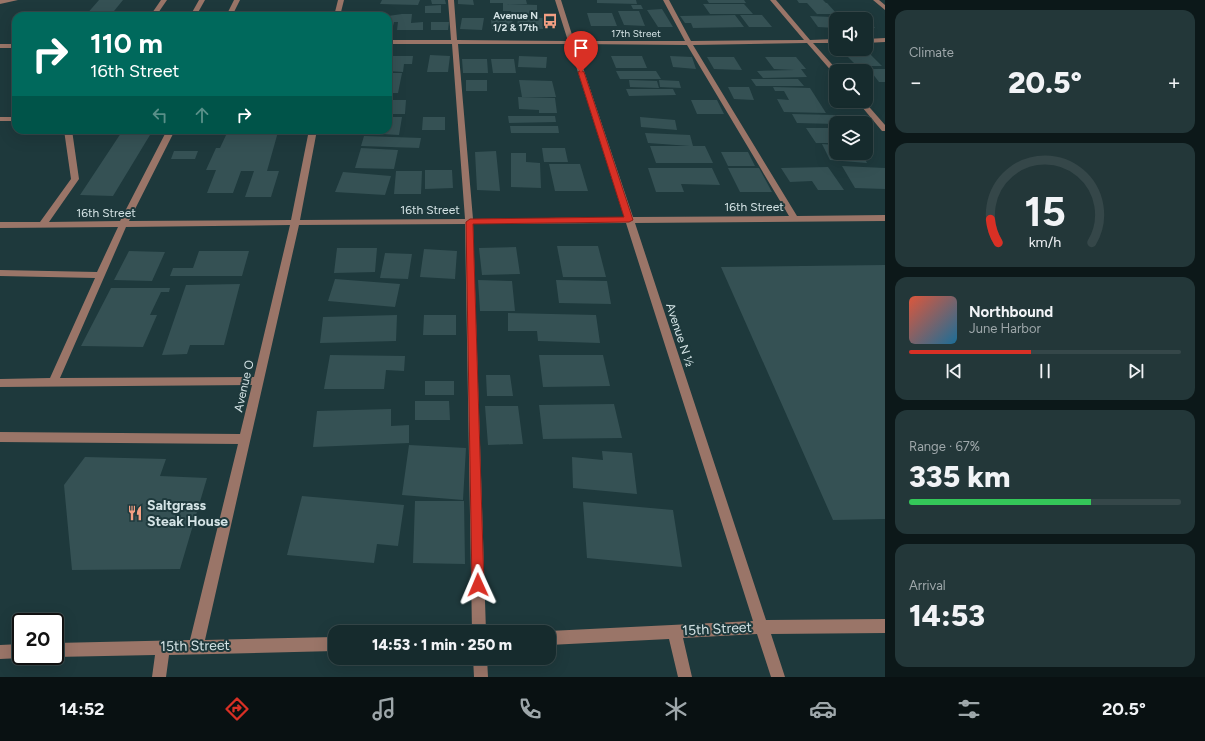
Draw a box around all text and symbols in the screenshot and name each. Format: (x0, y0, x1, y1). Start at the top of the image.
place label: Avenue N 1/2 & 17th (493, 9, 538, 34)
bus stop icon: Avenue N 1/2 & 17th (541, 12, 559, 30)
map controls (829, 12, 873, 160)
button: sound (829, 12, 873, 56)
text: 110 m (90, 26, 163, 60)
street label: 17th Street (611, 27, 661, 40)
icon: right (24, 28, 76, 80)
pin (564, 31, 598, 72)
icon: arrive (570, 37, 592, 59)
text: Climate (909, 45, 954, 60)
text: 16th Street (90, 60, 179, 82)
button: search (829, 64, 873, 108)
text: 20.5° (1008, 64, 1082, 101)
text: − (909, 69, 923, 96)
text: + (1167, 69, 1181, 96)
icon: left (149, 104, 171, 126)
icon: ahead (191, 104, 213, 126)
icon: right (233, 104, 255, 126)
button: layers (829, 116, 873, 160)
text: 15 (1024, 186, 1066, 236)
street label: 16th Street (724, 200, 784, 214)
street label: 16th Street (400, 203, 460, 217)
street label: 16th Street (76, 206, 136, 220)
text: km/h (1029, 233, 1061, 251)
street label: Avenue N ½ (663, 301, 697, 369)
text: Northbound (969, 303, 1053, 321)
text: June Harbor (969, 321, 1041, 336)
street label: Avenue O (231, 359, 257, 413)
icon: previous (943, 360, 965, 382)
icon: pause (1034, 360, 1056, 382)
icon: next (1125, 360, 1147, 382)
text: Range · 67% (909, 439, 980, 454)
text: 335 km (909, 458, 1011, 495)
place label: Saltgrass Steak House (147, 497, 228, 530)
restaurant icon: Saltgrass Steak House (126, 504, 144, 522)
position arrow (457, 564, 499, 606)
text: Arrival (909, 578, 946, 593)
text: 14:53 (909, 597, 985, 634)
speed limit sign: 20 (12, 613, 64, 665)
street label: 15th Street (682, 619, 752, 639)
text: 14:53 · 1 min · 250 m (372, 636, 512, 654)
street label: 15th Street (160, 637, 230, 655)
icon: directions (223, 695, 251, 723)
icon: music (370, 695, 398, 723)
icon: phone (516, 695, 544, 723)
icon: climate (662, 695, 690, 723)
icon: car (809, 695, 837, 723)
icon: filters (955, 695, 983, 723)
text: 14:52 (59, 698, 105, 720)
text: 20.5° (1102, 698, 1146, 720)

